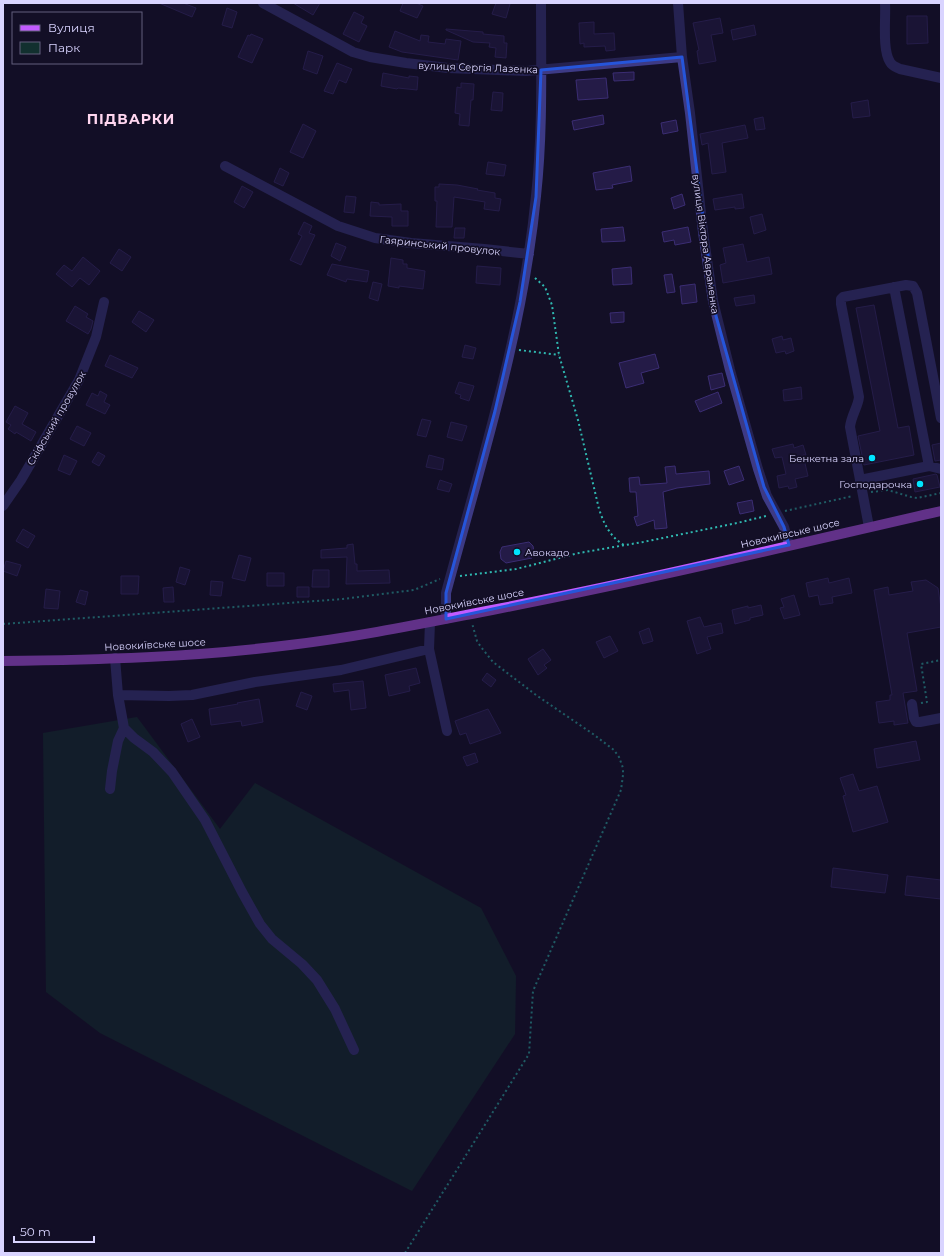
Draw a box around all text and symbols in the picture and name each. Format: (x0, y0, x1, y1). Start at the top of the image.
legend (12, 12, 142, 64)
text: Вулиця (48, 20, 95, 35)
text: Парк (48, 40, 80, 55)
street label: вулиця Сергія Лазенка (418, 59, 538, 76)
district label: ПІДВАРКИ (87, 110, 175, 128)
street label: вулиця Віктора Авраменка (689, 173, 722, 315)
street label: Гаяринський провулок (379, 233, 501, 258)
street label: Скіфський провулок (24, 369, 89, 468)
place label: Бенкетна зала (789, 452, 864, 465)
marker: Бенкетна зала (867, 453, 877, 463)
place label: Господарочка (839, 478, 912, 491)
marker: Господарочка (915, 479, 925, 489)
street label: Новокиївське шосе (739, 516, 841, 551)
place label: Авокадо (525, 546, 569, 559)
marker: Авокадо (512, 547, 522, 557)
street label: Новокиївське шосе (423, 585, 525, 618)
street label: Новокиївське шосе (104, 635, 206, 654)
scale bar (14, 1218, 94, 1244)
text: 50 m (20, 1224, 51, 1239)

